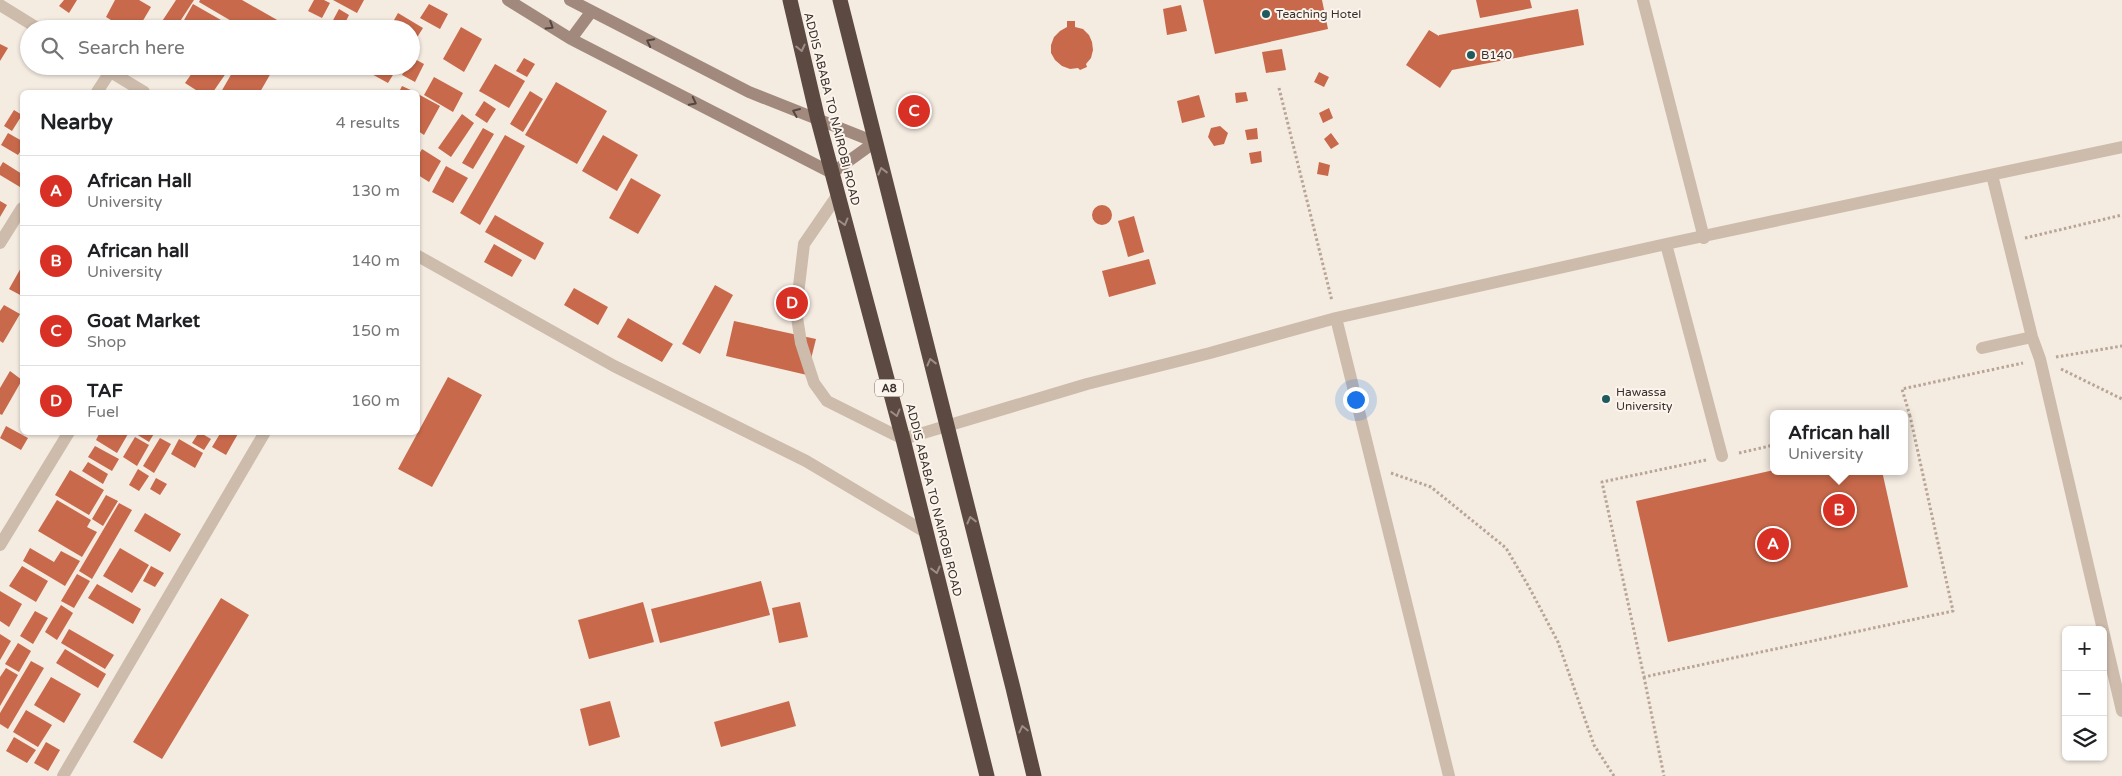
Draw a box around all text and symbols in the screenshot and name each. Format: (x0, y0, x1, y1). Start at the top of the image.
place label: Teaching Hotel (1276, 7, 1361, 21)
marker: Teaching Hotel (1260, 8, 1272, 20)
street label: ADDIS ABABA TO NAIROBI ROAD (801, 11, 863, 207)
one-way arrow (544, 19, 553, 29)
search box (20, 20, 420, 75)
icon: search (38, 34, 66, 62)
text: Search here (78, 37, 185, 59)
one-way arrow (646, 38, 655, 48)
one-way arrow (795, 43, 806, 52)
place label: B140 (1481, 48, 1512, 62)
marker: B140 (1465, 49, 1477, 61)
pin: C (898, 92, 930, 130)
one-way arrow (688, 96, 697, 106)
one-way arrow (793, 107, 801, 117)
text: Nearby (40, 110, 113, 135)
text: 4 results (336, 113, 400, 133)
one-way arrow (877, 167, 888, 175)
text: African Hall (87, 170, 192, 192)
text: A (50, 181, 62, 201)
text: 130 m (351, 181, 400, 201)
text: University (87, 192, 162, 212)
one-way arrow (839, 218, 849, 226)
text: African hall (87, 240, 189, 262)
text: B (50, 251, 62, 271)
text: 140 m (351, 251, 400, 271)
text: University (87, 262, 162, 282)
pin: D (776, 284, 808, 322)
text: Goat Market (87, 310, 200, 332)
text: C (50, 321, 62, 341)
text: 150 m (351, 321, 400, 341)
text: Shop (87, 332, 126, 352)
one-way arrow (927, 359, 937, 367)
road number: A8 (875, 379, 903, 396)
text: TAF (87, 380, 123, 402)
place label: Hawassa University (1616, 385, 1673, 413)
your location (1343, 387, 1369, 413)
text: D (50, 391, 62, 411)
text: 160 m (351, 391, 400, 411)
marker: Hawassa University (1600, 393, 1612, 405)
text: Fuel (87, 402, 119, 422)
street label: ADDIS ABABA TO NAIROBI ROAD (903, 402, 965, 598)
one-way arrow (890, 408, 901, 417)
popup (1770, 410, 1908, 475)
text: African hall (1788, 422, 1890, 444)
text: University (1788, 444, 1863, 464)
pin: B (1823, 491, 1855, 529)
one-way arrow (966, 515, 977, 524)
pin: A (1757, 525, 1789, 563)
one-way arrow (930, 566, 941, 575)
map controls (2062, 626, 2107, 761)
button: + (2062, 626, 2107, 671)
button: − (2062, 671, 2107, 716)
button: layers (2062, 716, 2107, 761)
one-way arrow (1018, 724, 1029, 733)

